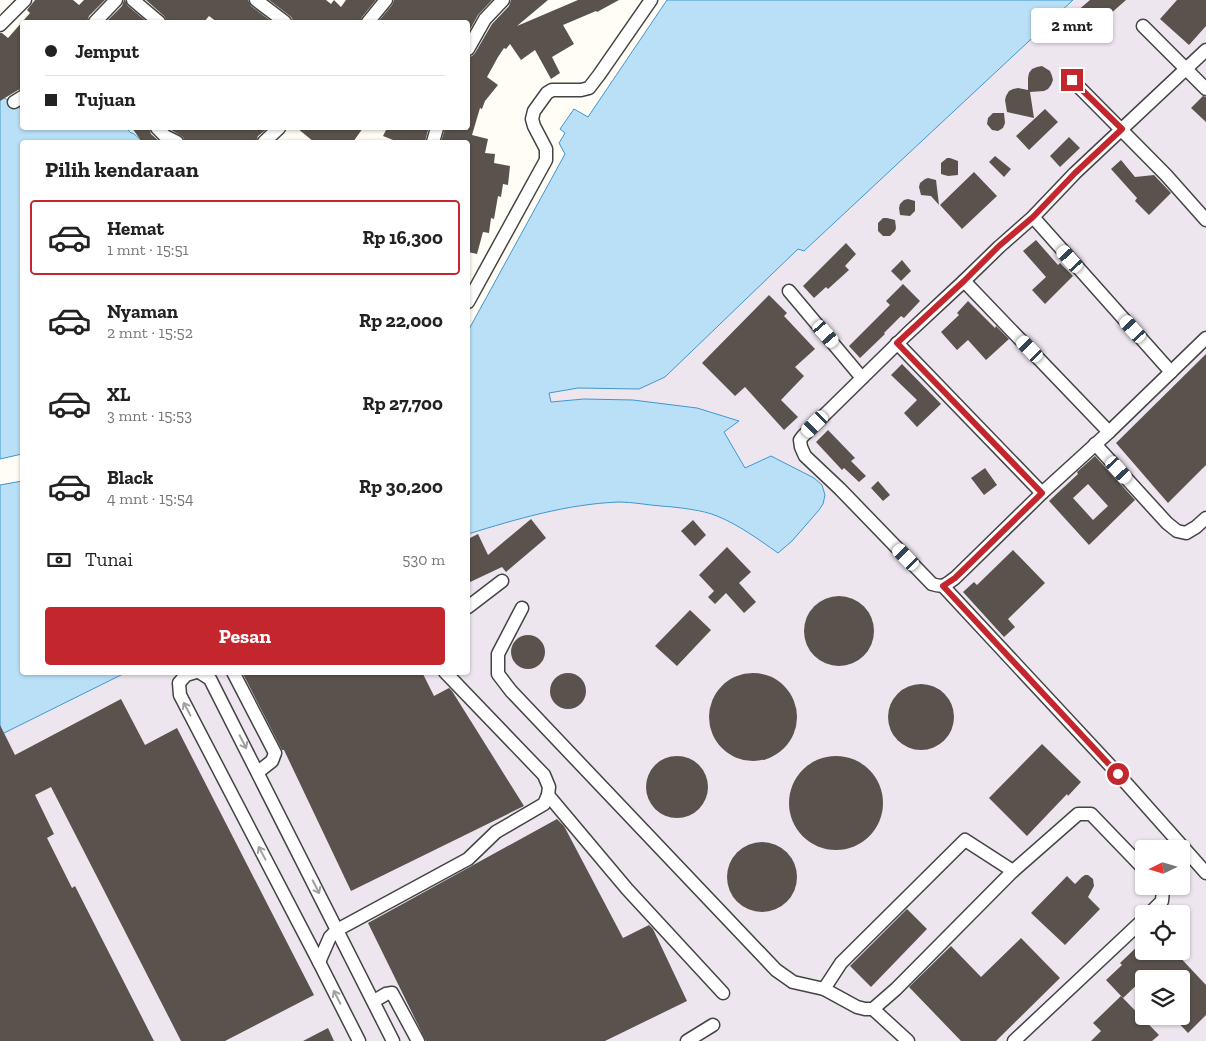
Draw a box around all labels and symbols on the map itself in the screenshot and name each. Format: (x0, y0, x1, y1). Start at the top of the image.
callout: 2 mnt (1031, 8, 1113, 42)
route end (1061, 69, 1083, 91)
car (1054, 243, 1085, 275)
car (1117, 313, 1148, 345)
car (810, 318, 841, 350)
car (1014, 333, 1045, 365)
car (799, 408, 830, 440)
car (1103, 454, 1134, 486)
car (890, 541, 921, 573)
one-way arrow (182, 702, 191, 717)
one-way arrow (239, 734, 248, 749)
route start (1107, 763, 1129, 785)
north arrow (1135, 840, 1190, 895)
one-way arrow (257, 846, 266, 861)
one-way arrow (311, 880, 321, 895)
one-way arrow (332, 990, 342, 1005)

